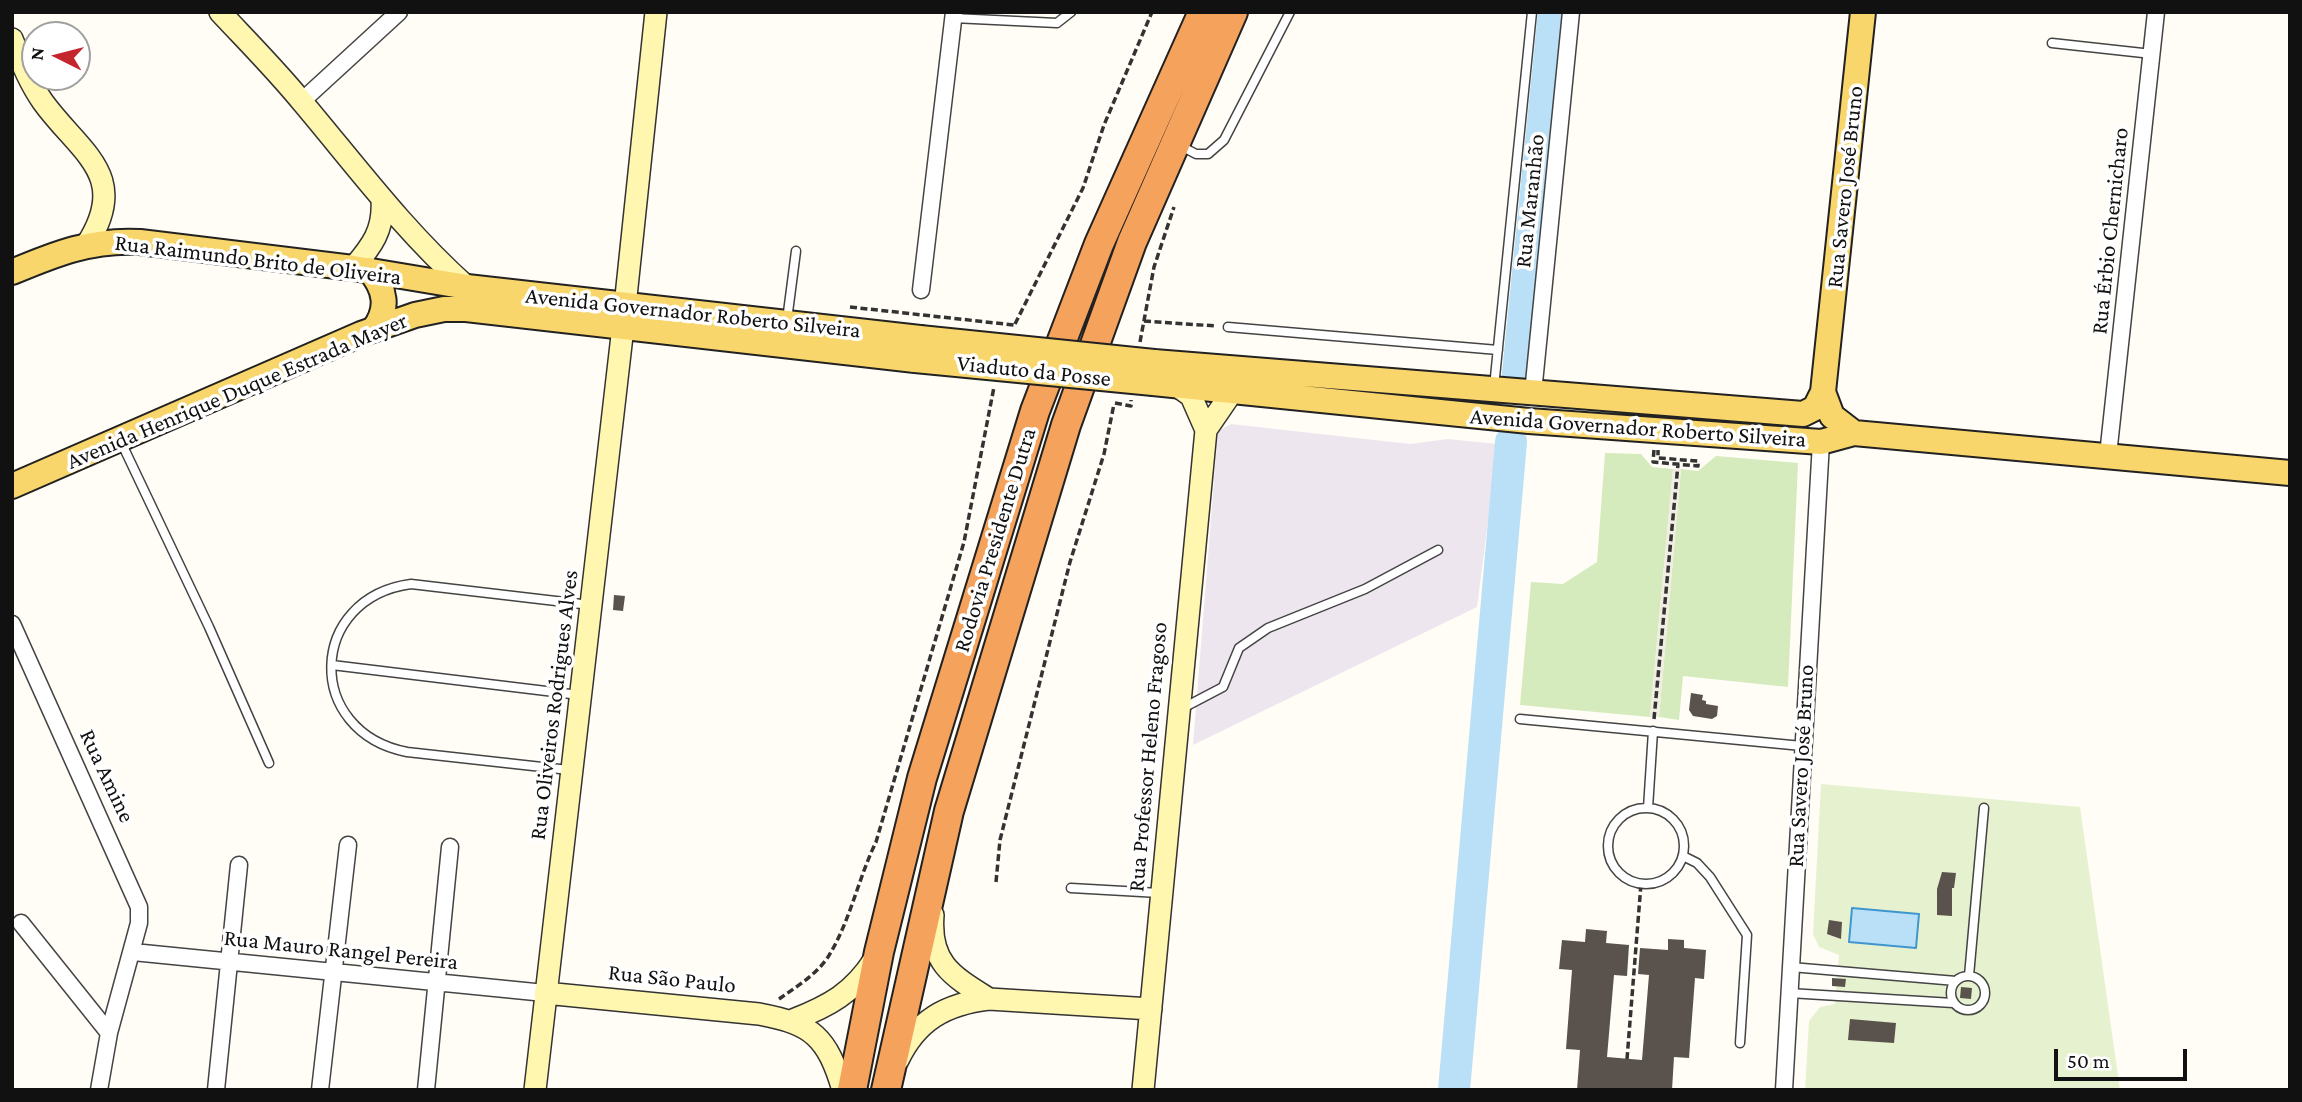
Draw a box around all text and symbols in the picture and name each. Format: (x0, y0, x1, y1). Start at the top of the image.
north arrow (21, 21, 91, 91)
text: N (25, 46, 48, 62)
street label: Rua Savero José Bruno (1821, 85, 1869, 289)
street label: Rua Érbio Chernicharo (2085, 126, 2135, 336)
street label: Rua Maranhão (1509, 133, 1551, 269)
street label: Rua Raimundo Brito de Oliveira (113, 229, 403, 291)
street label: Avenida Governador Roberto Silveira (524, 282, 862, 344)
street label: Avenida Henrique Duque Estrada Mayer (62, 307, 412, 475)
street label: Viaduto da Posse (956, 349, 1112, 393)
street label: Avenida Governador Roberto Silveira (1469, 402, 1807, 454)
street label: Rodovia Presidente Dutra (948, 424, 1042, 656)
street label: Rua Oliveiros Rodrigues Alves (524, 569, 584, 841)
street label: Rua Professor Heleno Fragoso (1122, 621, 1174, 893)
street label: Rua Savero José Bruno (1782, 664, 1820, 868)
street label: Rua Amine (73, 725, 141, 827)
street label: Rua Mauro Rangel Pereira (223, 924, 459, 976)
street label: Rua São Paulo (607, 959, 737, 999)
scale bar (2057, 1036, 2190, 1080)
text: 50 m (2067, 1049, 2110, 1073)

